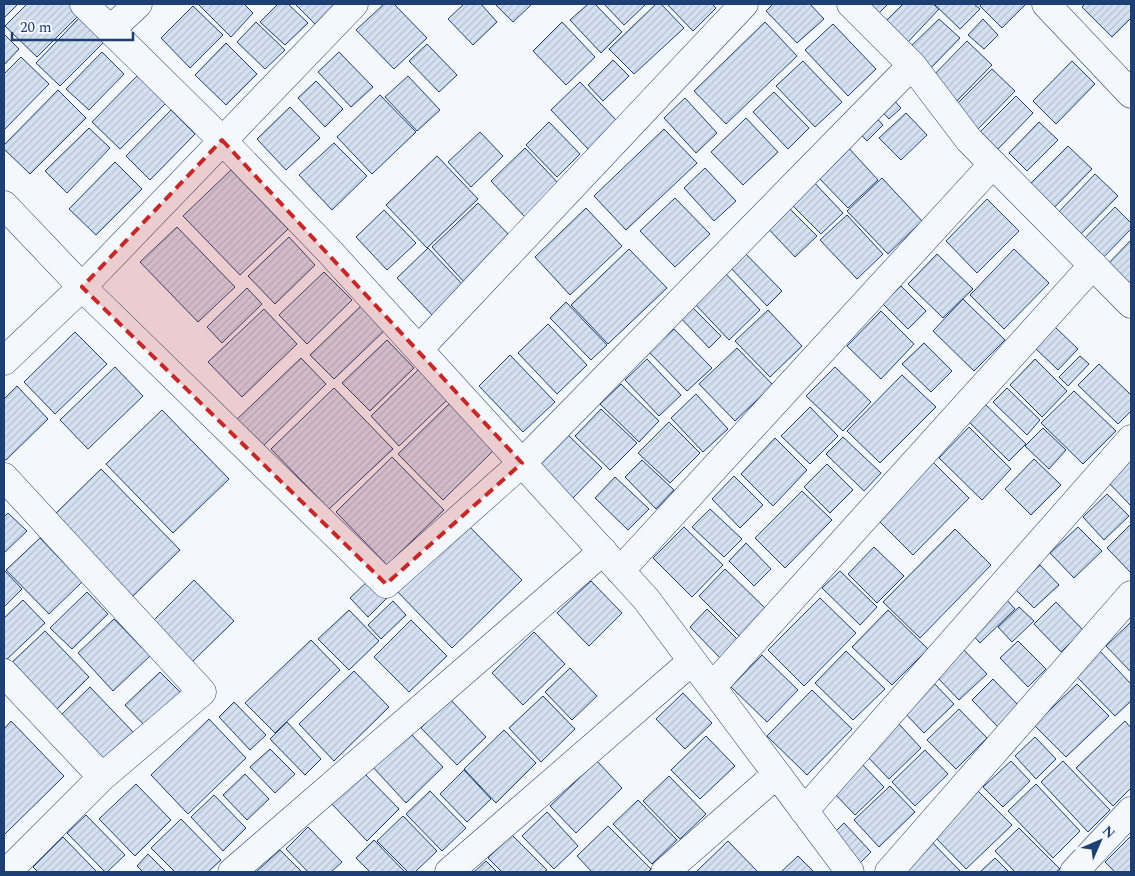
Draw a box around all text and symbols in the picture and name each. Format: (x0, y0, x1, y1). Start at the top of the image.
scale bar (12, 10, 134, 42)
text: 20 m (20, 16, 52, 39)
north arrow (1075, 816, 1125, 866)
text: N (1097, 821, 1120, 844)

